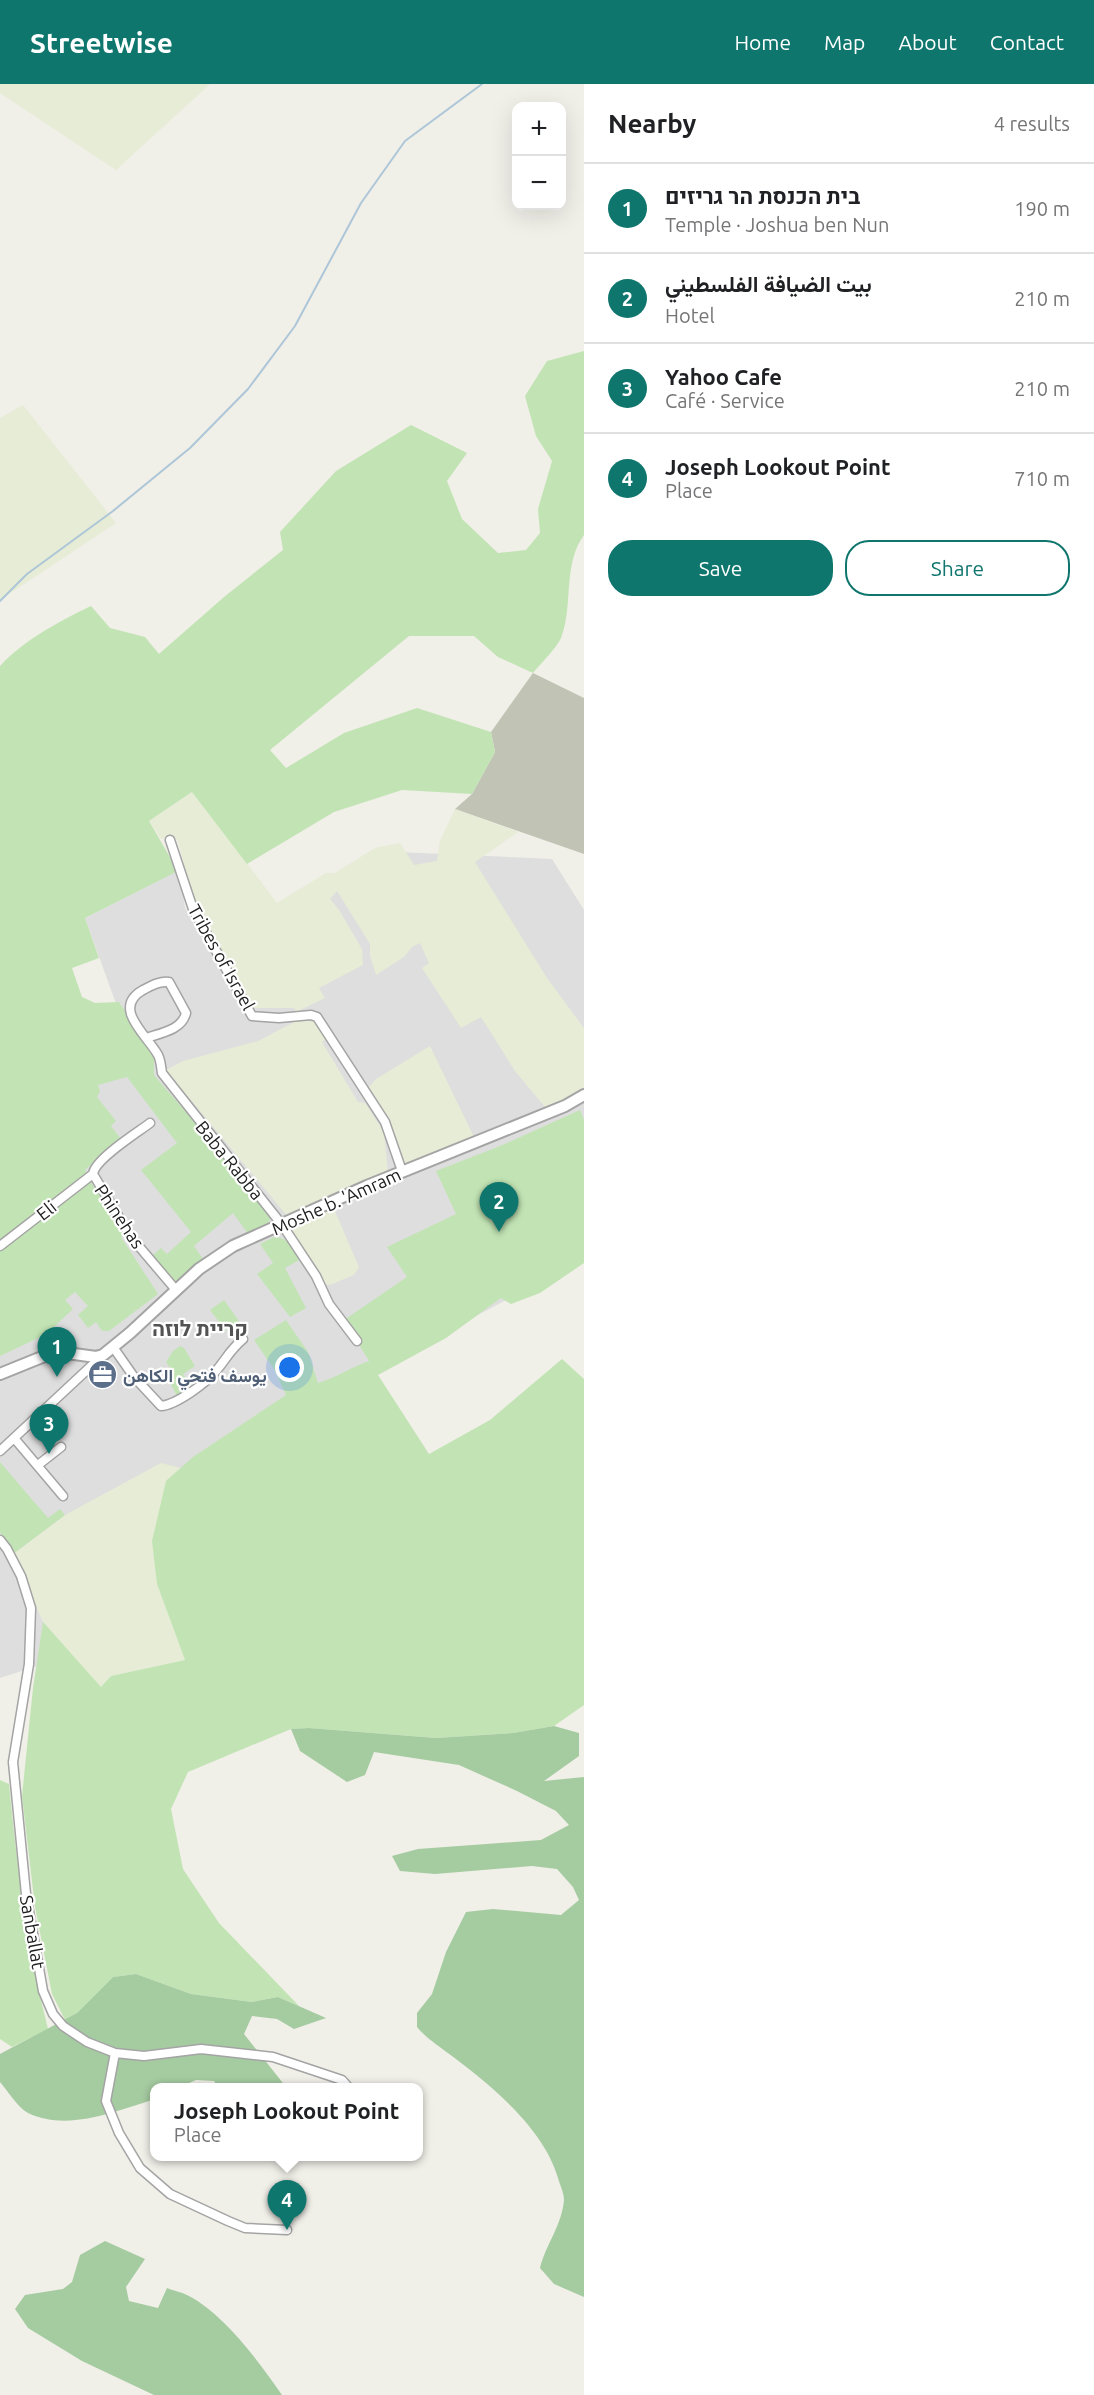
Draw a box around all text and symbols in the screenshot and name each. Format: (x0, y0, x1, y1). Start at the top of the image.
text: Streetwise (30, 27, 173, 58)
text: Home (734, 30, 791, 54)
text: Map (824, 30, 865, 54)
text: About (898, 30, 957, 54)
text: Contact (990, 30, 1064, 54)
map controls (512, 102, 566, 210)
button: + (512, 102, 566, 156)
text: Nearby (608, 109, 696, 138)
text: 4 results (994, 112, 1070, 135)
button: − (512, 156, 566, 210)
text: בית הכנסת הר גריזים (665, 183, 860, 208)
text: 1 (622, 197, 633, 220)
text: 190 m (1014, 197, 1070, 220)
text: Temple · Joshua ben Nun (665, 213, 889, 236)
text: بيت الضيافة الفلسطيني (665, 271, 872, 296)
text: 2 (622, 287, 633, 310)
text: 210 m (1014, 287, 1070, 310)
text: Hotel (665, 304, 715, 327)
text: Yahoo Cafe (665, 364, 782, 389)
text: 3 (622, 377, 633, 400)
text: 210 m (1014, 377, 1070, 400)
text: Café · Service (665, 389, 785, 412)
text: Joseph Lookout Point (665, 454, 890, 479)
text: 4 (622, 467, 633, 490)
text: 710 m (1014, 467, 1070, 490)
text: Place (665, 479, 713, 502)
button: Save (608, 540, 833, 596)
button: Share (845, 540, 1070, 596)
street label: Tribes of Israel (185, 901, 259, 1014)
street label: Baba Rabba (192, 1117, 268, 1203)
street label: Moshe b. 'Amram (268, 1164, 404, 1238)
street label: Phinehas (91, 1180, 149, 1252)
pin: 2 (480, 1182, 518, 1232)
street label: Eli (32, 1196, 60, 1224)
district label: קריית לוזה (152, 1316, 248, 1340)
pin: 1 (38, 1328, 76, 1377)
your location (275, 1353, 304, 1382)
office icon: يوسف فتحي الكاهن (86, 1359, 118, 1391)
place label: يوسف فتحي الكاهن (123, 1365, 267, 1391)
pin: 3 (29, 1404, 68, 1454)
street label: Sanballat (17, 1894, 49, 1970)
popup (150, 2083, 423, 2161)
text: Joseph Lookout Point (174, 2098, 399, 2123)
text: Place (174, 2123, 222, 2146)
pin: 4 (268, 2180, 306, 2230)

